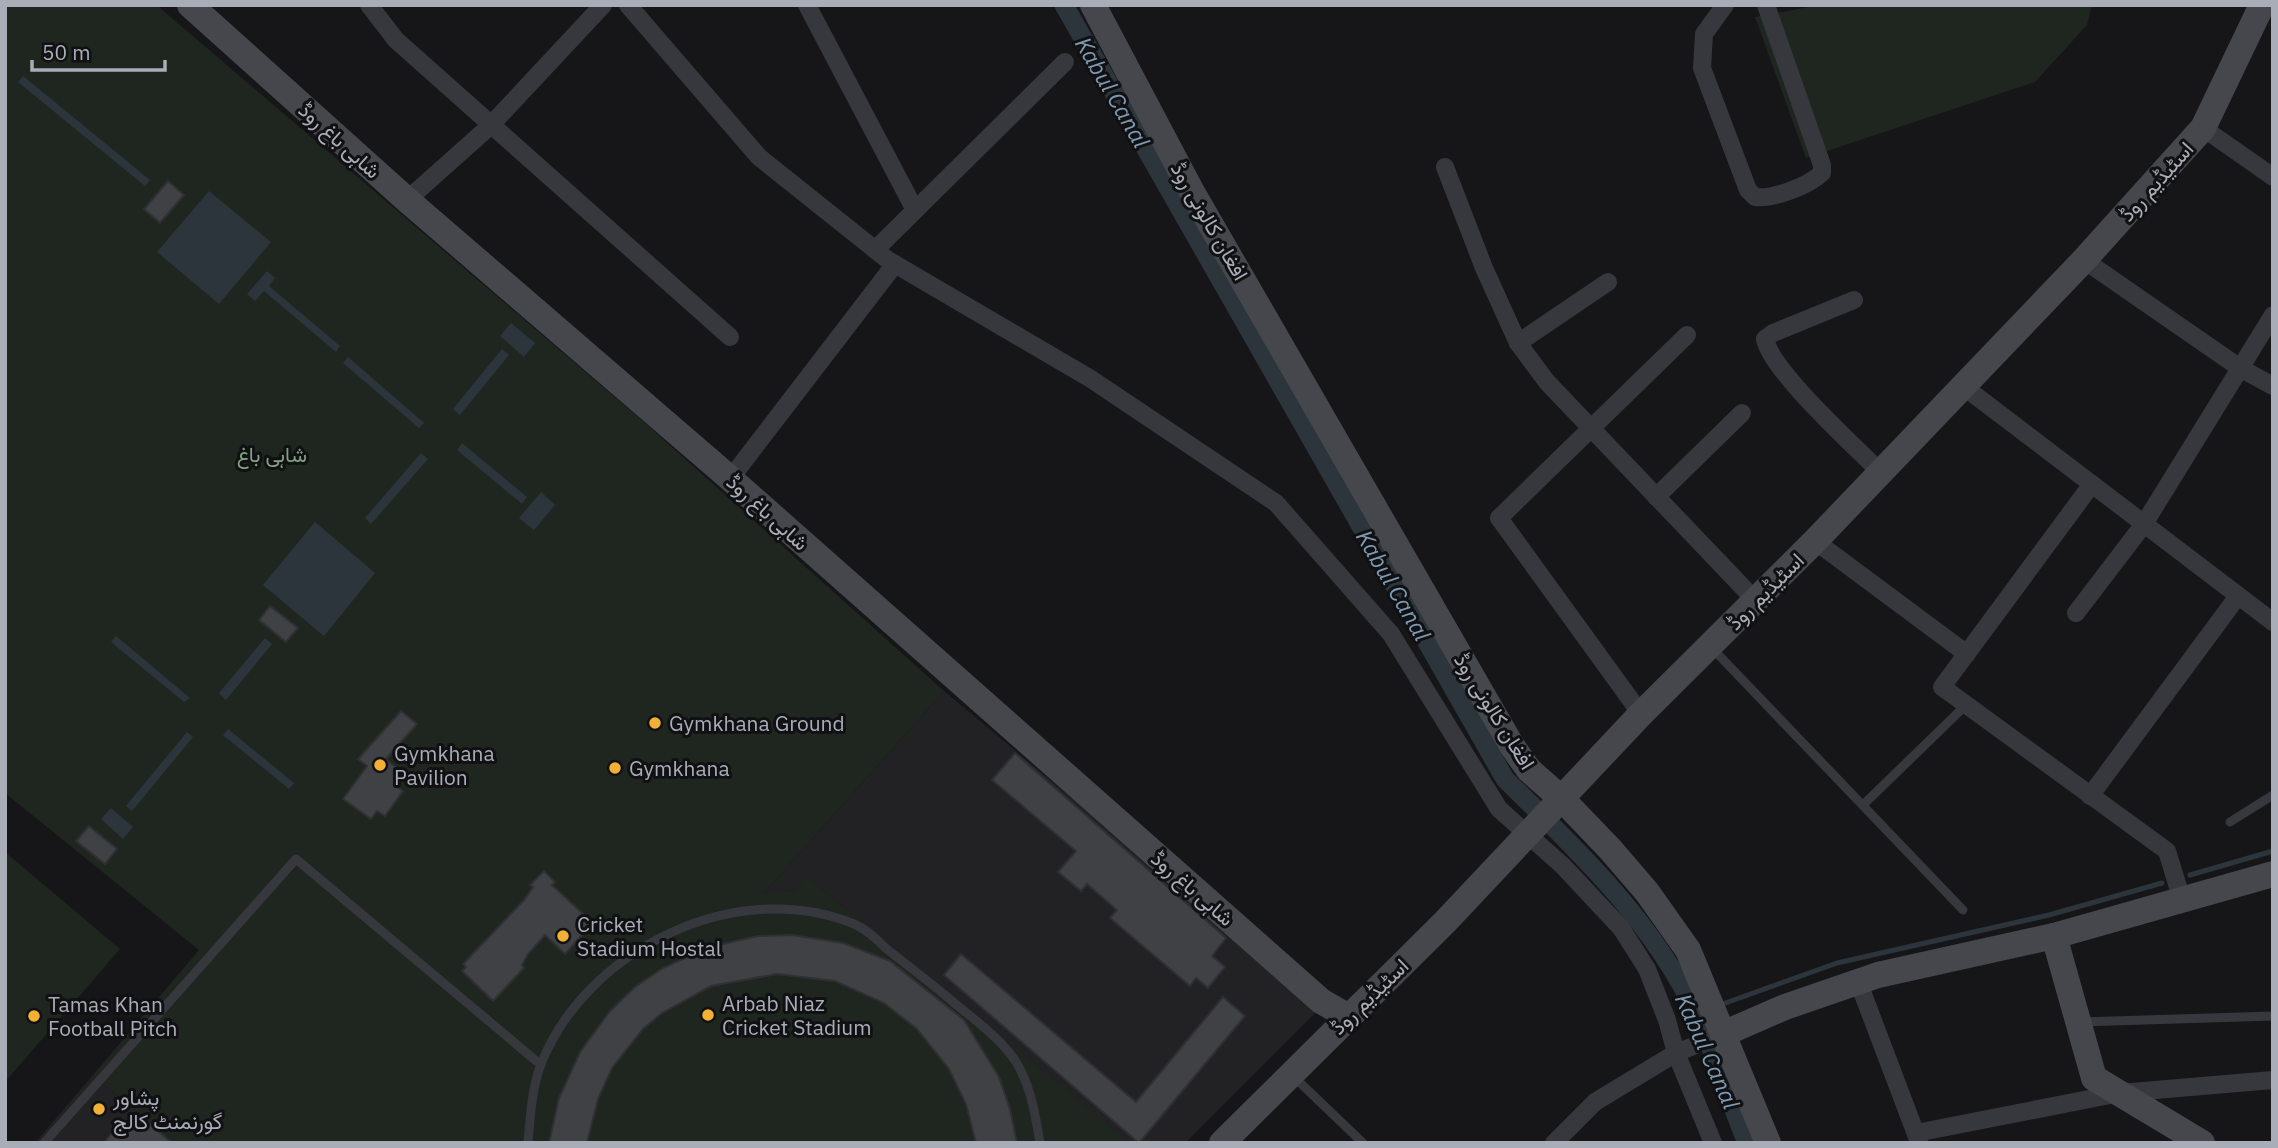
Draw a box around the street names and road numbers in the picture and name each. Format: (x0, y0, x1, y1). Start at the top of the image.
street label: شاہی باغ روڈ (292, 96, 387, 185)
street label: اسٹیڈیم روڈ (2113, 135, 2200, 228)
street label: افغان کالونی روڈ (1165, 157, 1255, 285)
street label: شاہی باغ روڈ (720, 468, 815, 557)
street label: اسٹیڈیم روڈ (1720, 546, 1810, 636)
street label: افغان کالونی روڈ (1448, 648, 1542, 774)
street label: شاہی باغ روڈ (1145, 844, 1241, 933)
street label: اسٹیڈیم روڈ (1324, 952, 1415, 1041)

